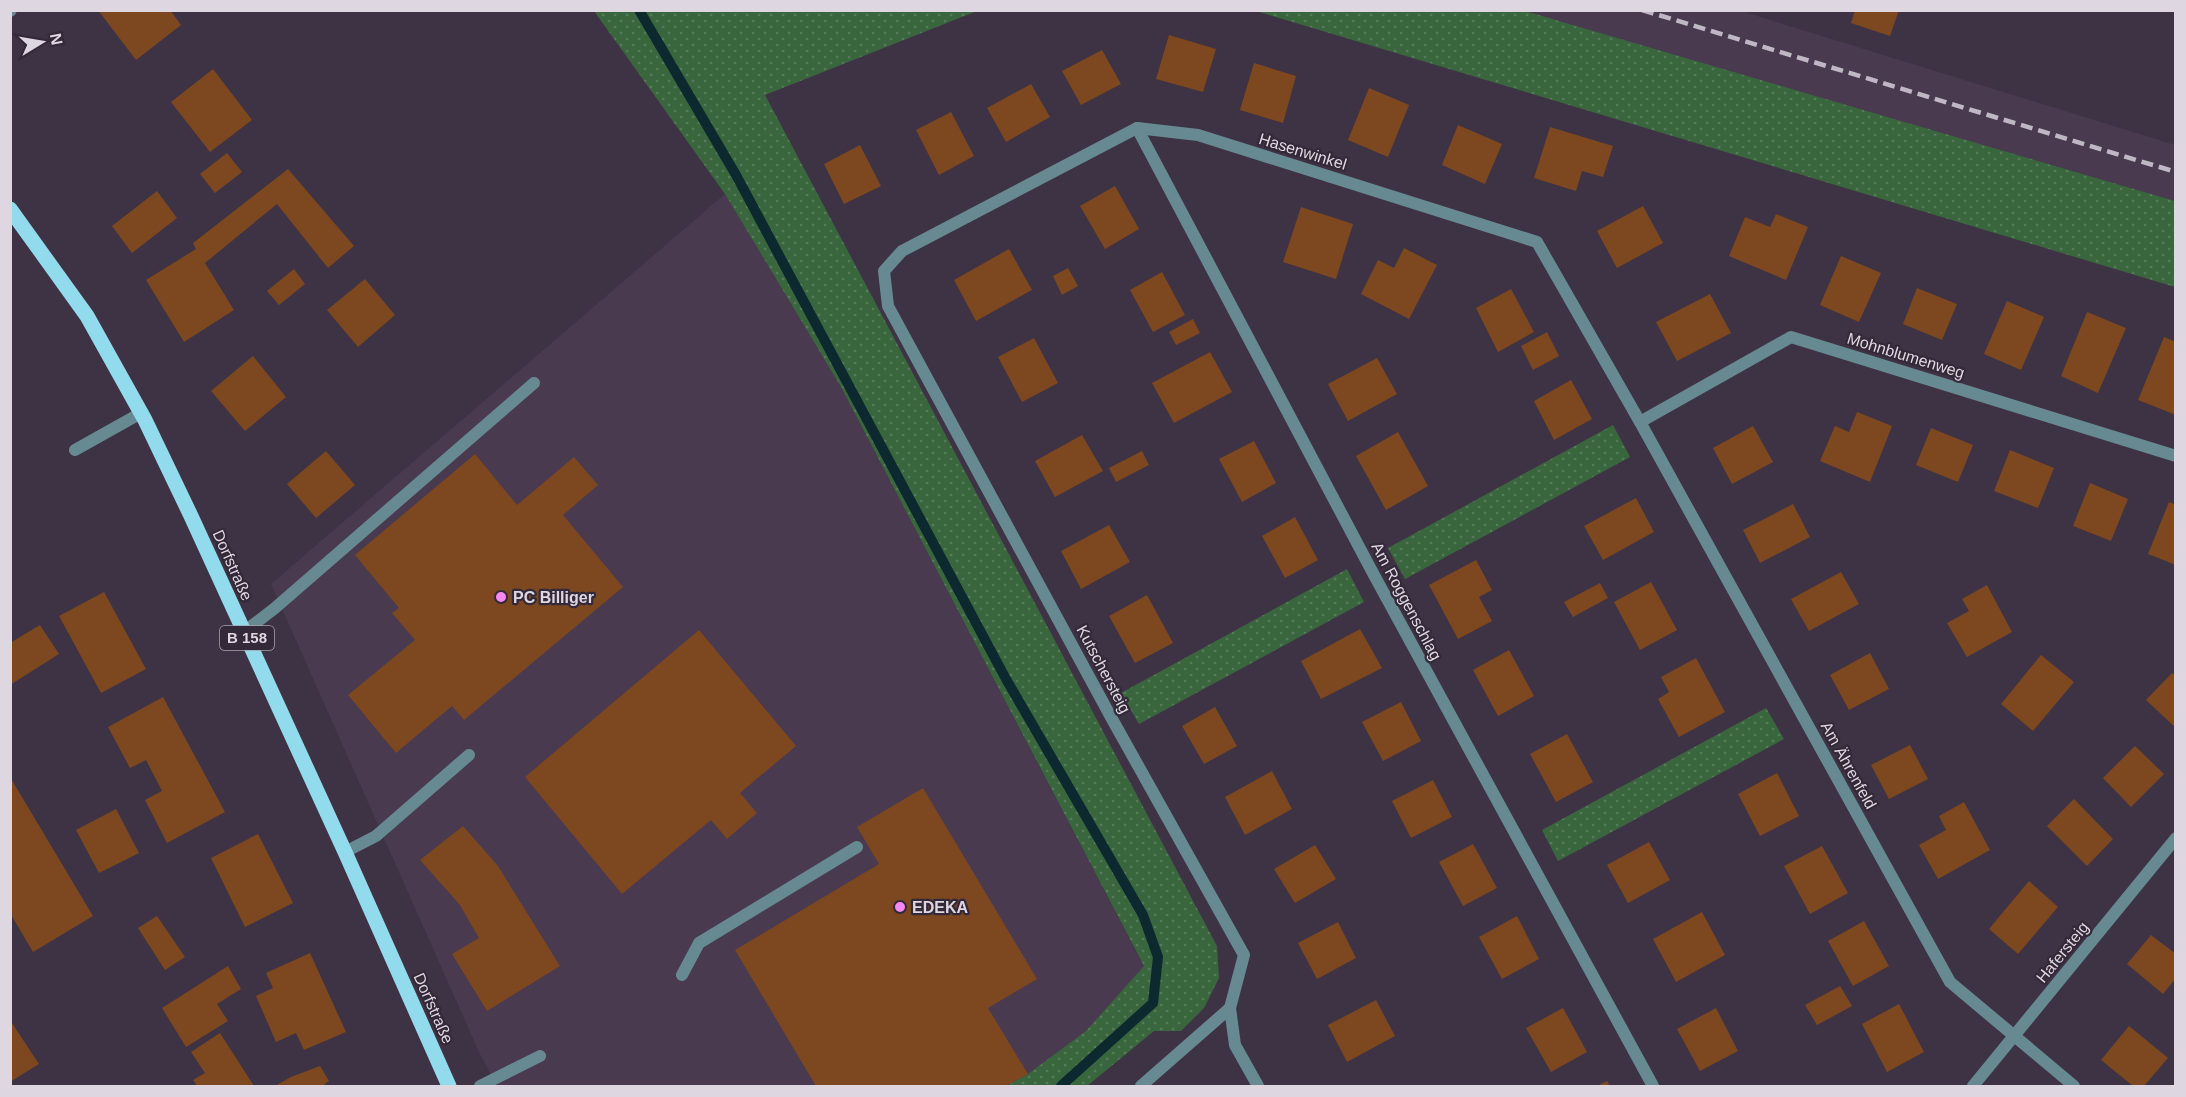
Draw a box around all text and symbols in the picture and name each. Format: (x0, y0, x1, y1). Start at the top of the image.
north arrow (12, 12, 72, 72)
text: N (47, 32, 66, 47)
street label: Hasenwinkel (1257, 130, 1349, 173)
street label: Mohnblumenweg (1845, 330, 1967, 381)
street label: Dorfstraße (209, 527, 256, 603)
street label: Am Roggenschlag (1368, 540, 1445, 663)
place label: PC Billiger (513, 589, 594, 606)
marker: PC Billiger (494, 590, 508, 604)
street label: Kutschersteig (1073, 622, 1134, 716)
road number: B 158 (220, 626, 274, 650)
street label: Am Ährenfeld (1818, 719, 1879, 812)
place label: EDEKA (912, 899, 968, 916)
marker: EDEKA (893, 900, 907, 914)
street label: Hafersteig (2033, 919, 2092, 986)
street label: Dorfstraße (410, 970, 457, 1046)

